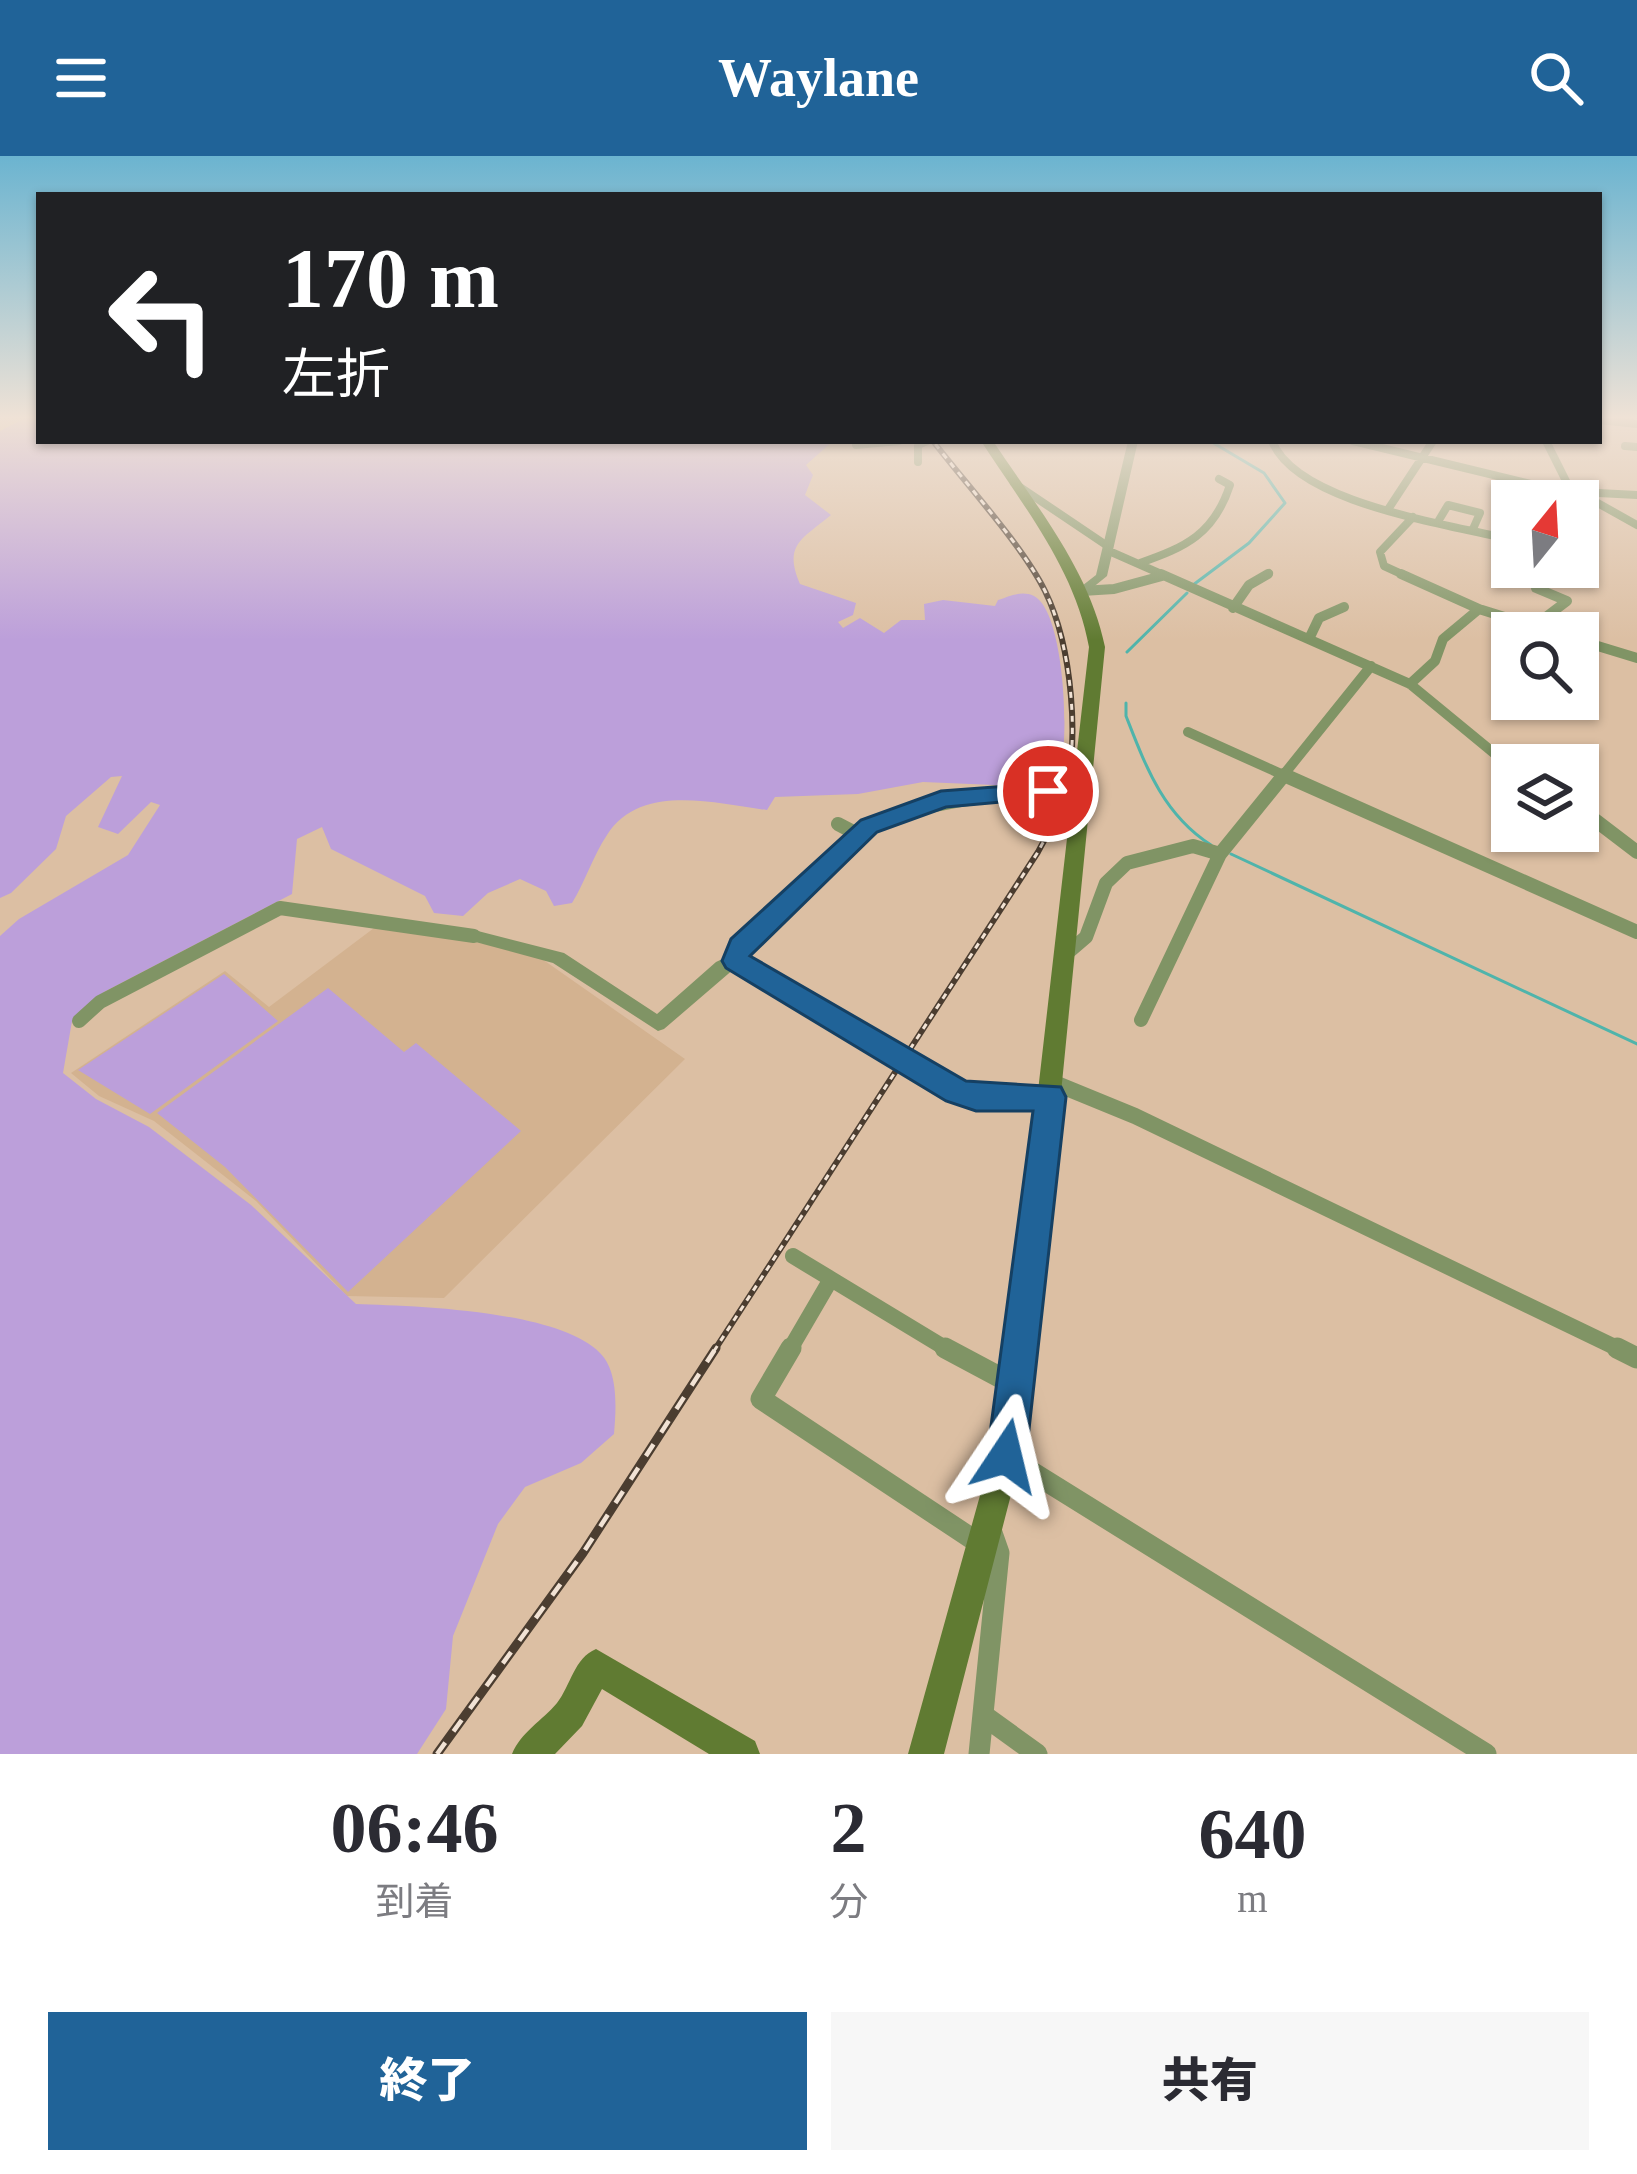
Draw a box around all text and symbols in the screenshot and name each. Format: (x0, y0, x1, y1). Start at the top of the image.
icon: menu (48, 45, 114, 111)
icon: search (1523, 45, 1589, 111)
text: Waylane (718, 48, 919, 108)
text: 170 m (282, 232, 499, 325)
icon: left (84, 240, 240, 396)
text: 左折 (282, 345, 390, 405)
north arrow (1491, 480, 1599, 588)
map controls (1491, 480, 1599, 852)
button: search (1491, 612, 1599, 720)
pin (997, 740, 1099, 842)
button: layers (1491, 744, 1599, 852)
icon: arrive (1015, 758, 1081, 824)
position arrow (943, 1393, 1069, 1519)
text: 06:46 (331, 1788, 498, 1868)
text: 2 (830, 1788, 866, 1868)
text: 640 (1199, 1794, 1307, 1874)
text: m (1237, 1877, 1268, 1920)
text: 到着 (375, 1880, 454, 1923)
text: 分 (829, 1880, 868, 1923)
button: 終了 (48, 2012, 807, 2150)
button: 共有 (831, 2012, 1589, 2150)

